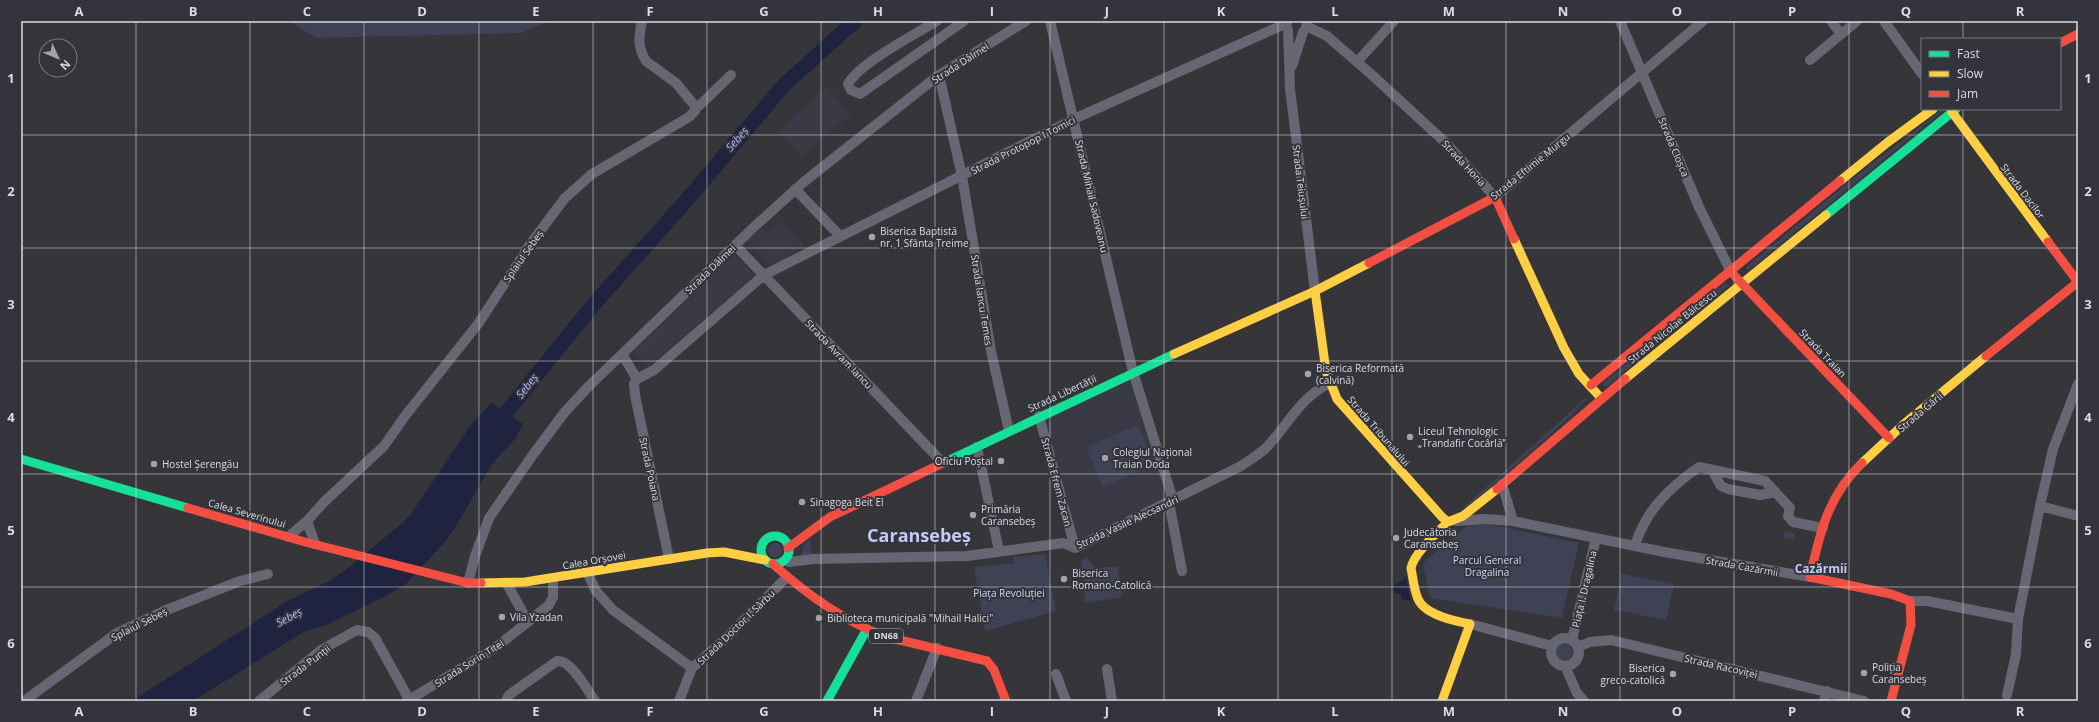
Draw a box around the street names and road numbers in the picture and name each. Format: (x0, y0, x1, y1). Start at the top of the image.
street label: Strada Dâlmei (929, 39, 991, 87)
street label: Strada Protopop I Tomici (968, 113, 1078, 177)
street label: Strada Cloșca (1655, 115, 1693, 179)
street label: Strada Eftimie Murgu (1487, 129, 1573, 203)
street label: Strada Horia (1439, 137, 1489, 189)
street label: Strada Mihail Sadoveanu (1072, 138, 1112, 254)
street label: Strada Teiușului (1289, 144, 1313, 220)
street label: Strada Dacilor (1998, 161, 2048, 221)
street label: Splaiul Sebeș (500, 227, 546, 285)
street label: Strada Dâlmei (682, 241, 738, 297)
street label: Strada Iancu Temes (968, 254, 996, 347)
street label: Strada Nicolae Bălcescu (1625, 286, 1719, 366)
street label: Strada Avram Iancu (802, 316, 876, 392)
street label: Strada Traian (1796, 326, 1850, 380)
street label: Strada Libertății (1025, 371, 1099, 415)
street label: Strada Gării (1894, 389, 1946, 435)
street label: Strada Tribunalului (1345, 393, 1413, 469)
street label: Strada Poiana (636, 436, 664, 502)
street label: Strada Efrem Zacan (1038, 436, 1076, 528)
street label: Strada Vasile Alecsandri (1074, 492, 1180, 552)
street label: Calea Severinului (207, 495, 287, 531)
street label: Calea Orșovei (561, 548, 627, 572)
street label: Piața I. Dragalina (1568, 549, 1600, 629)
street label: Strada Cazărmii (1705, 553, 1779, 579)
street label: Strada Doctor I. Sârbu (694, 586, 778, 668)
street label: Splaiul Sebeș (109, 604, 170, 644)
road number: DN68 (869, 629, 903, 643)
street label: Strada Sorin Titel (432, 636, 506, 690)
street label: Strada Punții (277, 641, 333, 689)
street label: Strada Racoviței (1683, 651, 1759, 681)

